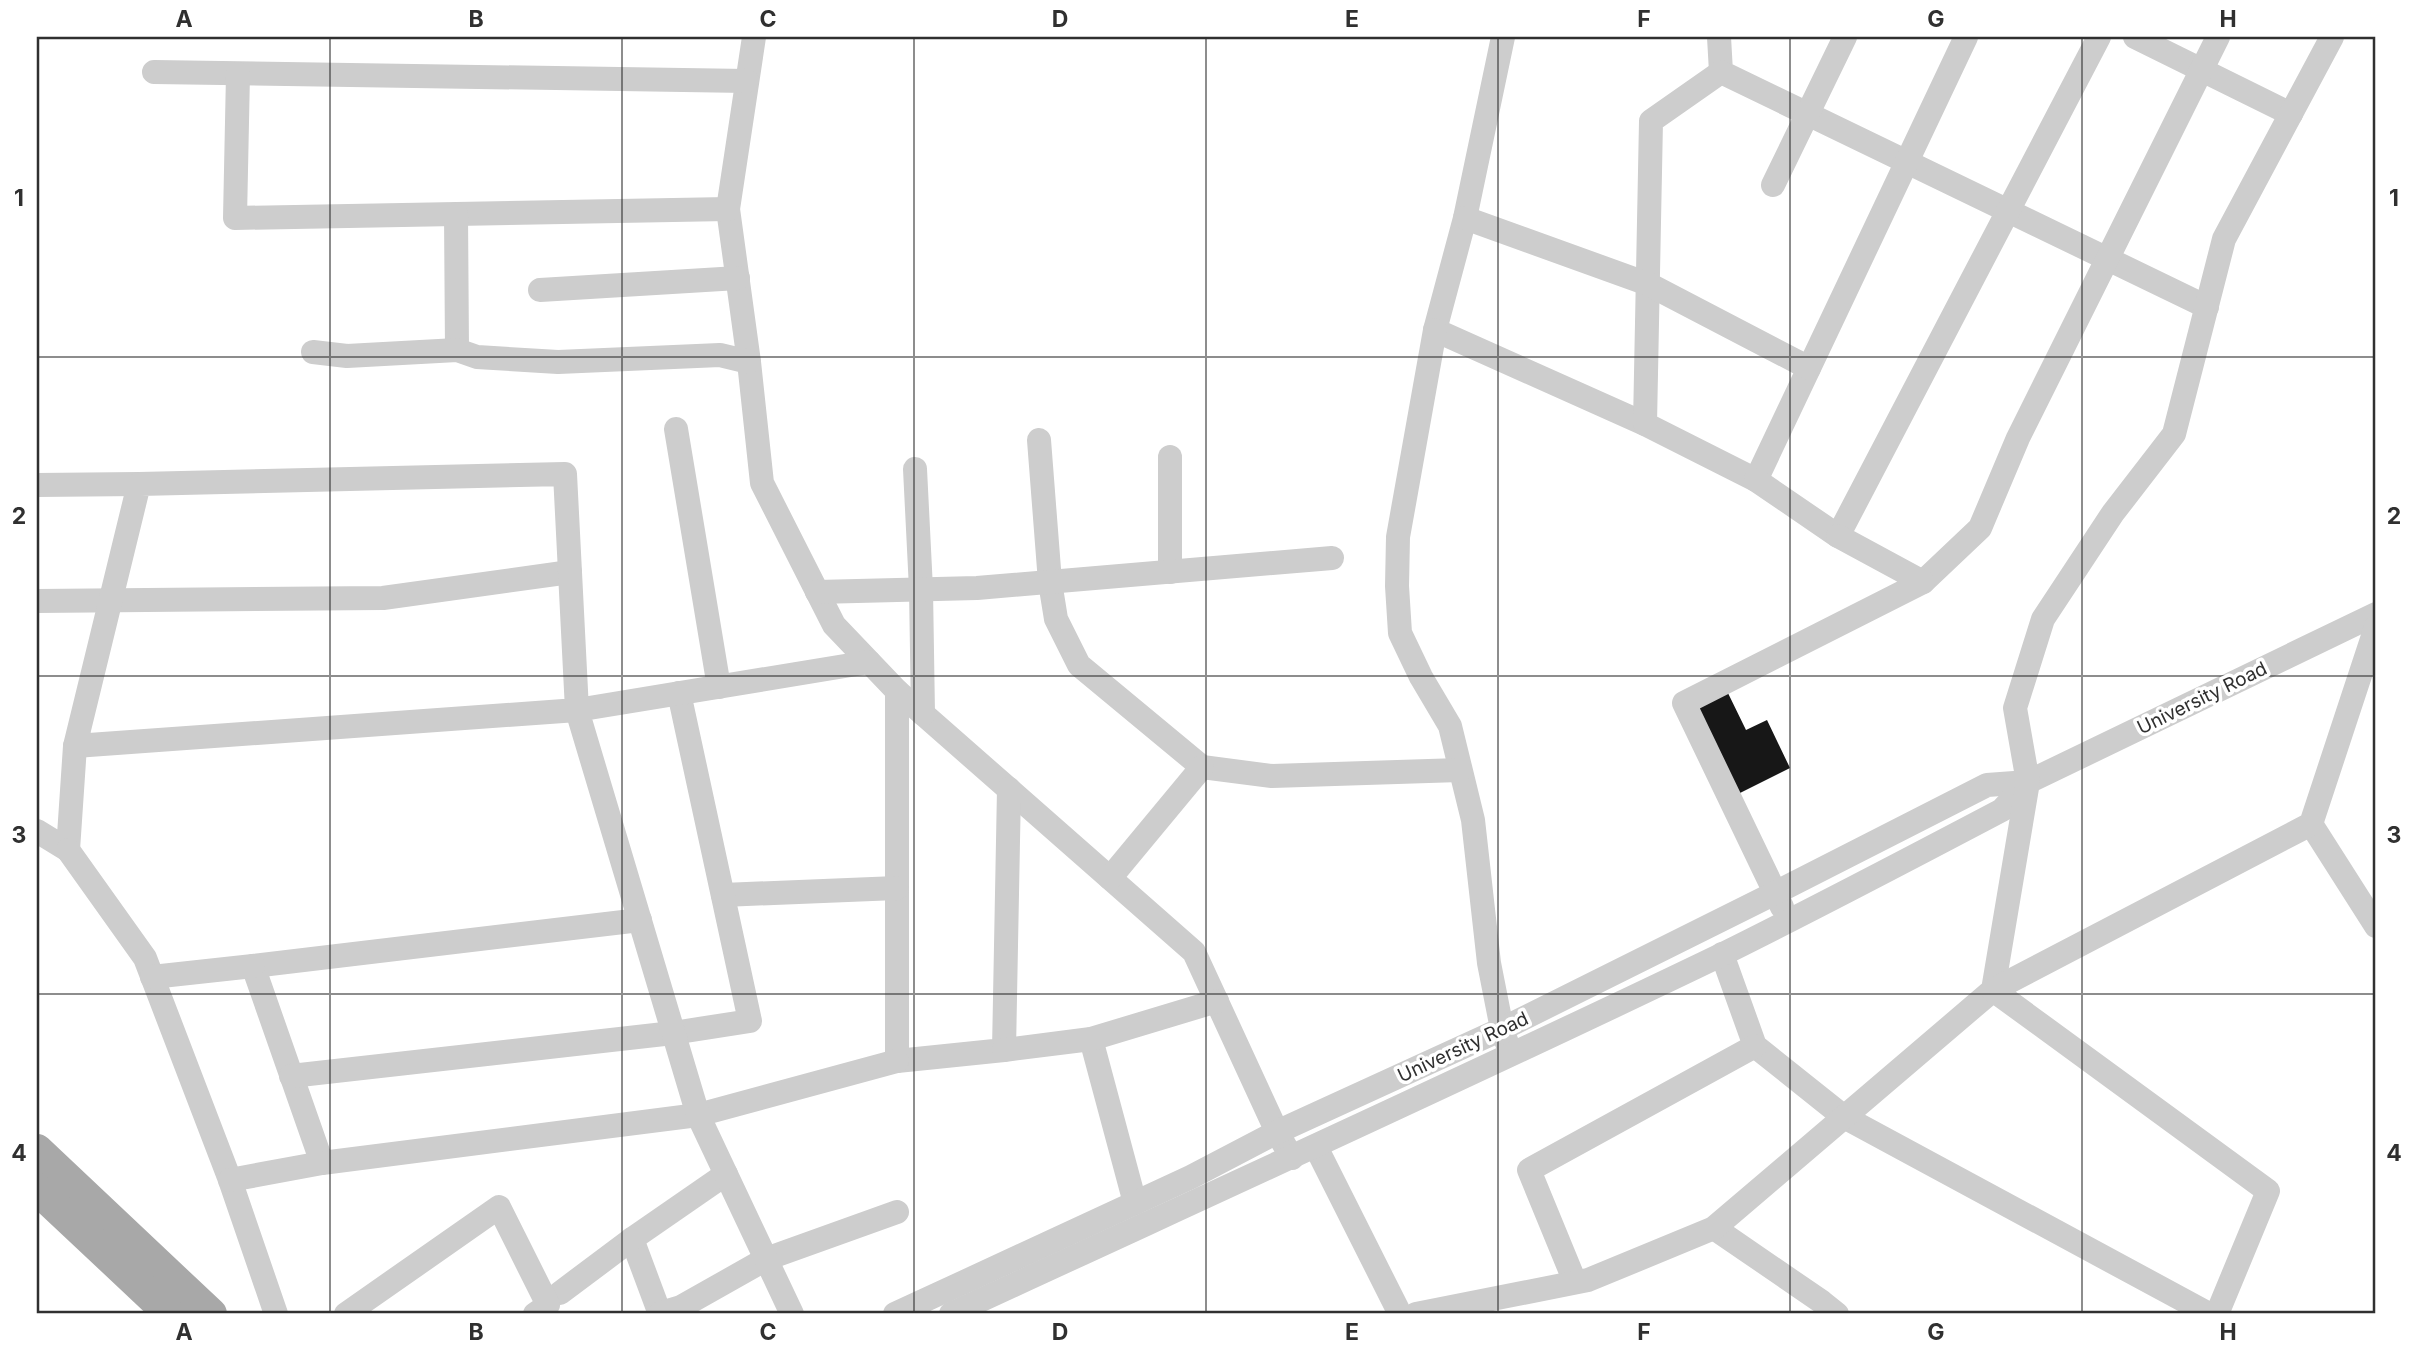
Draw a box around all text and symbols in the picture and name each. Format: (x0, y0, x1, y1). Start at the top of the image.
text: A (175, 5, 193, 33)
text: B (468, 5, 484, 33)
text: C (759, 5, 777, 33)
text: D (1052, 5, 1068, 33)
text: E (1345, 5, 1359, 33)
text: F (1637, 5, 1651, 33)
text: G (1927, 5, 1945, 33)
text: H (2219, 5, 2237, 33)
text: 1 (14, 184, 24, 212)
text: 1 (2389, 184, 2399, 212)
text: 2 (12, 502, 26, 530)
text: 2 (2387, 502, 2401, 530)
street label: University Road (2133, 657, 2271, 739)
text: 3 (12, 821, 26, 849)
text: 3 (2387, 821, 2401, 849)
street label: University Road (1394, 1007, 1532, 1087)
text: 4 (11, 1139, 27, 1167)
text: 4 (2386, 1139, 2402, 1167)
text: A (175, 1318, 193, 1346)
text: B (468, 1318, 484, 1346)
text: C (759, 1318, 777, 1346)
text: D (1052, 1318, 1068, 1346)
text: E (1345, 1318, 1359, 1346)
text: F (1637, 1318, 1651, 1346)
text: G (1927, 1318, 1945, 1346)
text: H (2219, 1318, 2237, 1346)

